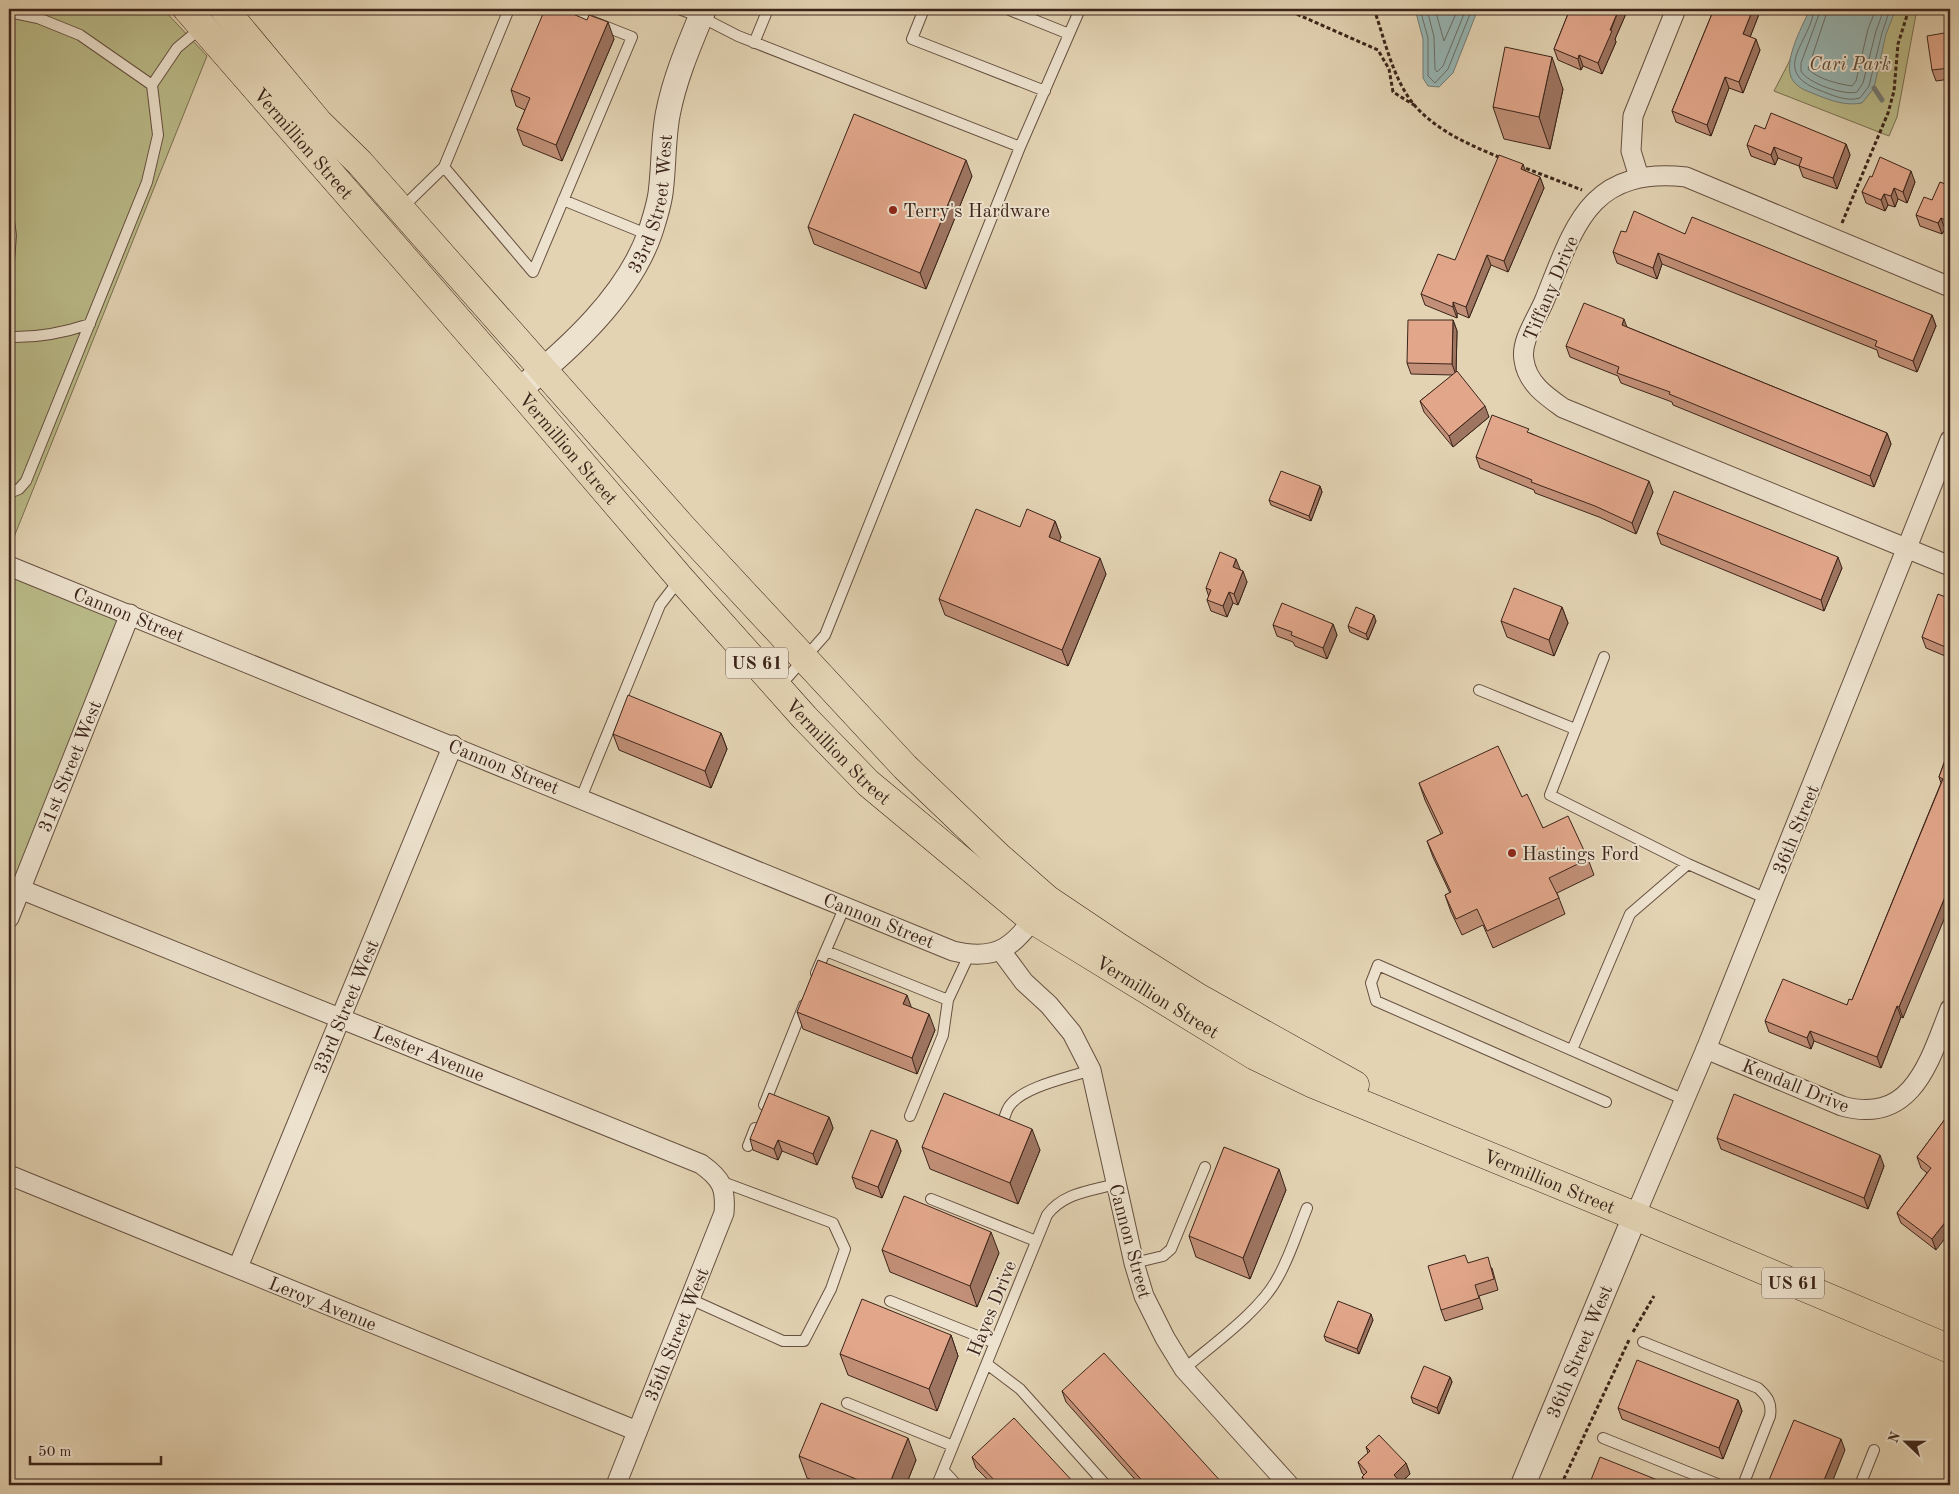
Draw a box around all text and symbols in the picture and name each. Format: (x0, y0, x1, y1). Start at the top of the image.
park label: Cari Park (1809, 56, 1891, 75)
street label: Vermillion Street (249, 86, 355, 204)
street label: 33rd Street West (626, 133, 677, 277)
place label: Terry's Hardware (903, 203, 1050, 222)
marker: Terry's Hardware (887, 204, 899, 216)
street label: Tiffany Drive (1522, 234, 1583, 344)
street label: Vermillion Street (514, 390, 620, 509)
street label: Cannon Street (70, 585, 186, 647)
road number: US 61 (726, 648, 788, 678)
street label: Vermillion Street (781, 696, 893, 810)
street label: 31st Street West (36, 698, 106, 835)
street label: Cannon Street (445, 737, 561, 799)
street label: 36th Street (1771, 782, 1824, 877)
place label: Hastings Ford (1522, 846, 1639, 865)
marker: Hastings Ford (1506, 847, 1518, 859)
street label: Cannon Street (820, 891, 936, 953)
street label: 33rd Street West (312, 937, 384, 1077)
street label: Vermillion Street (1092, 954, 1221, 1043)
street label: Lester Avenue (370, 1024, 487, 1086)
street label: Kendall Drive (1739, 1057, 1851, 1117)
street label: Vermillion Street (1480, 1148, 1617, 1219)
street label: Cannon Street (1104, 1182, 1153, 1301)
street label: Hayes Drive (966, 1258, 1021, 1359)
street label: 35th Street West (643, 1265, 714, 1404)
road number: US 61 (1762, 1268, 1824, 1299)
street label: Leroy Avenue (265, 1275, 379, 1336)
street label: 36th Street West (1545, 1283, 1617, 1421)
north arrow (1882, 1416, 1932, 1466)
text: N (1886, 1430, 1903, 1445)
scale bar (30, 1434, 161, 1466)
text: 50 m (38, 1445, 72, 1460)

